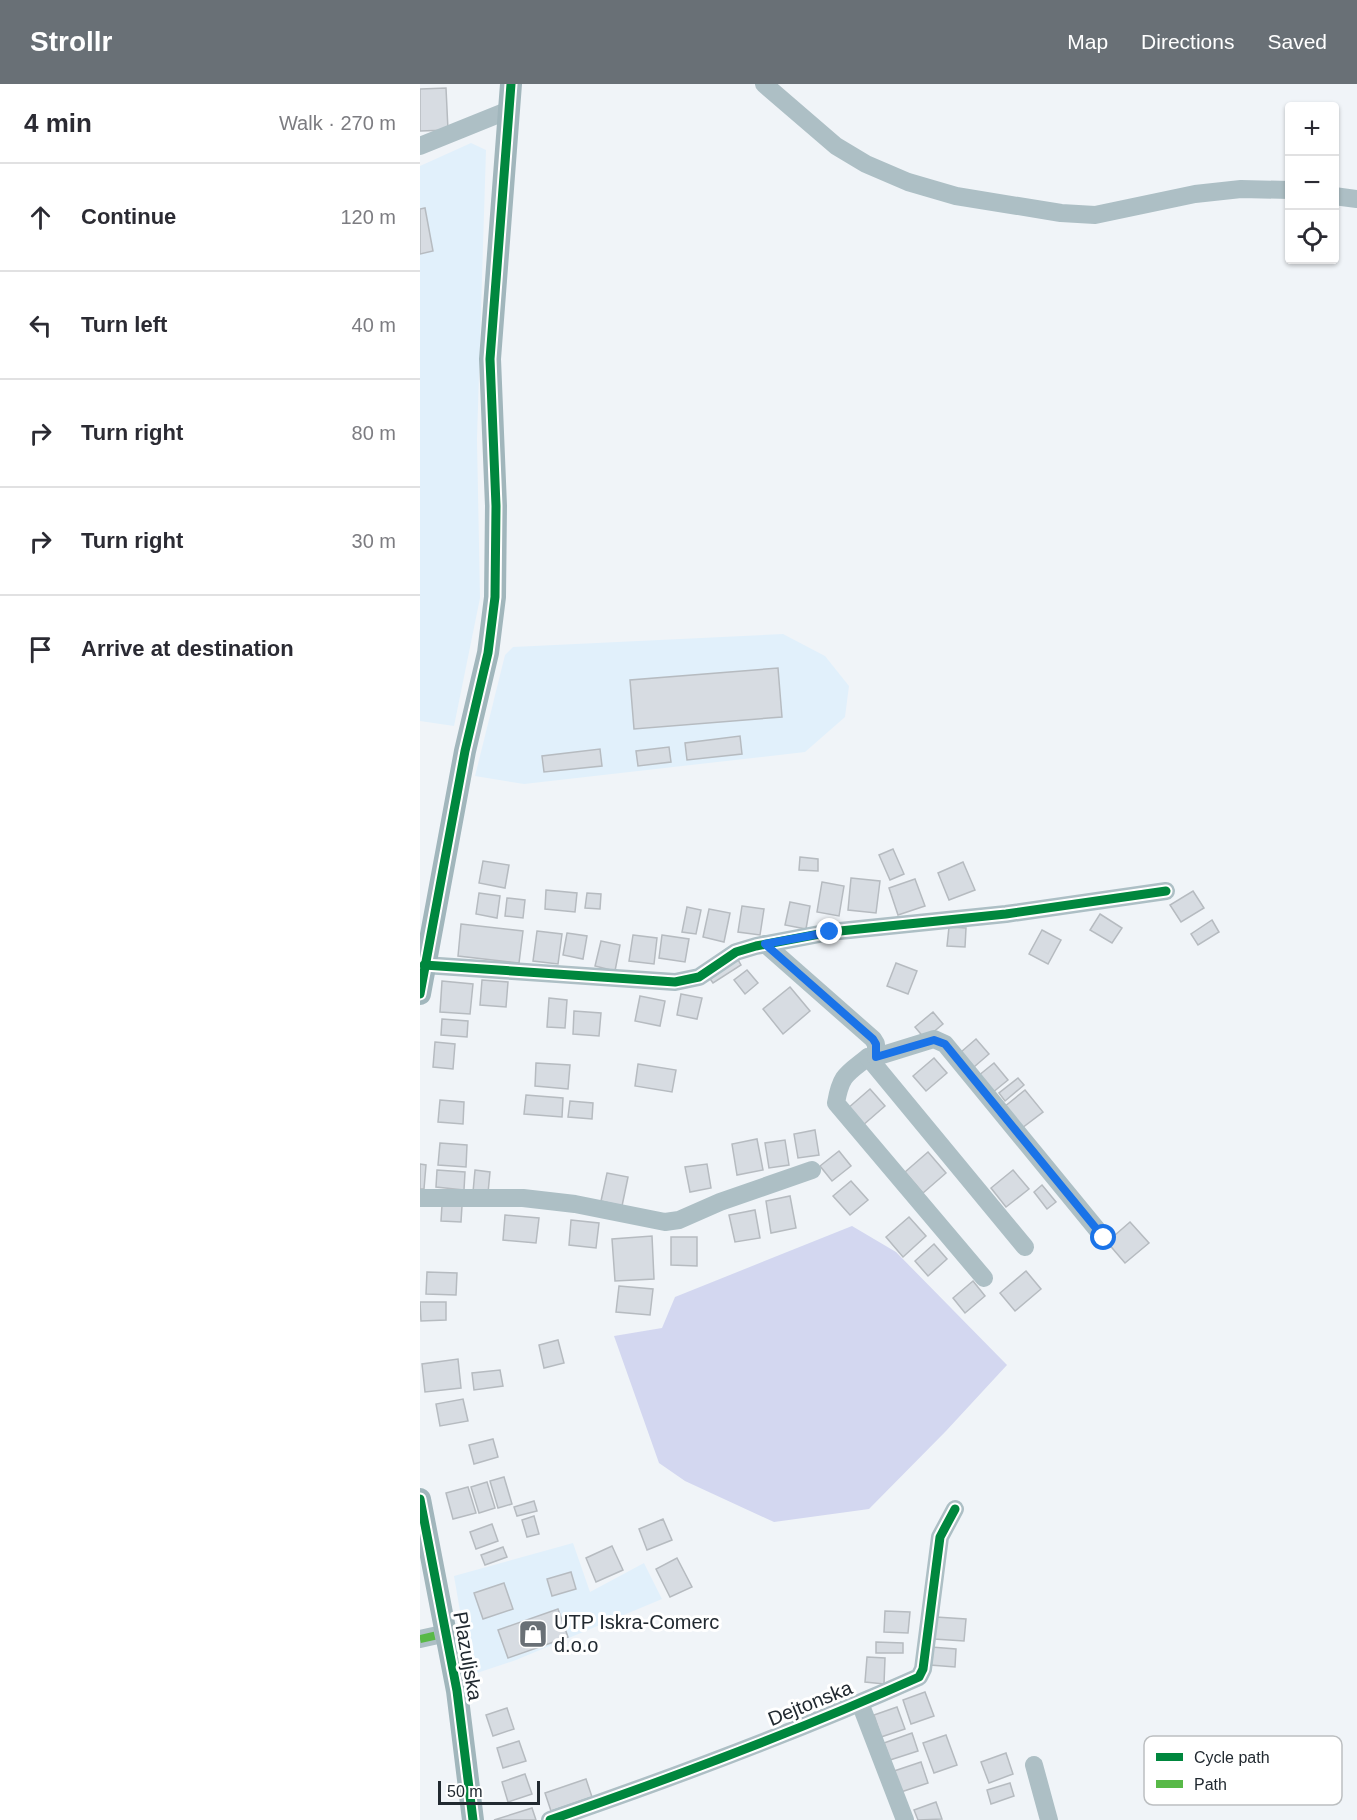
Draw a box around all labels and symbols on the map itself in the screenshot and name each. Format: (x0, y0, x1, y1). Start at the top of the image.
route end (816, 918, 842, 944)
route start (1090, 1224, 1116, 1250)
street label: Plazuljska (449, 1610, 487, 1703)
place label: UTP Iskra-Comerc d.o.o (554, 1611, 719, 1656)
shop icon: UTP Iskra-Comerc d.o.o (517, 1618, 549, 1650)
street label: Dejtonska (765, 1676, 856, 1730)
legend (1144, 1736, 1342, 1805)
text: Cycle path (1194, 1749, 1270, 1766)
text: Path (1194, 1776, 1227, 1793)
scale bar (438, 1778, 540, 1806)

